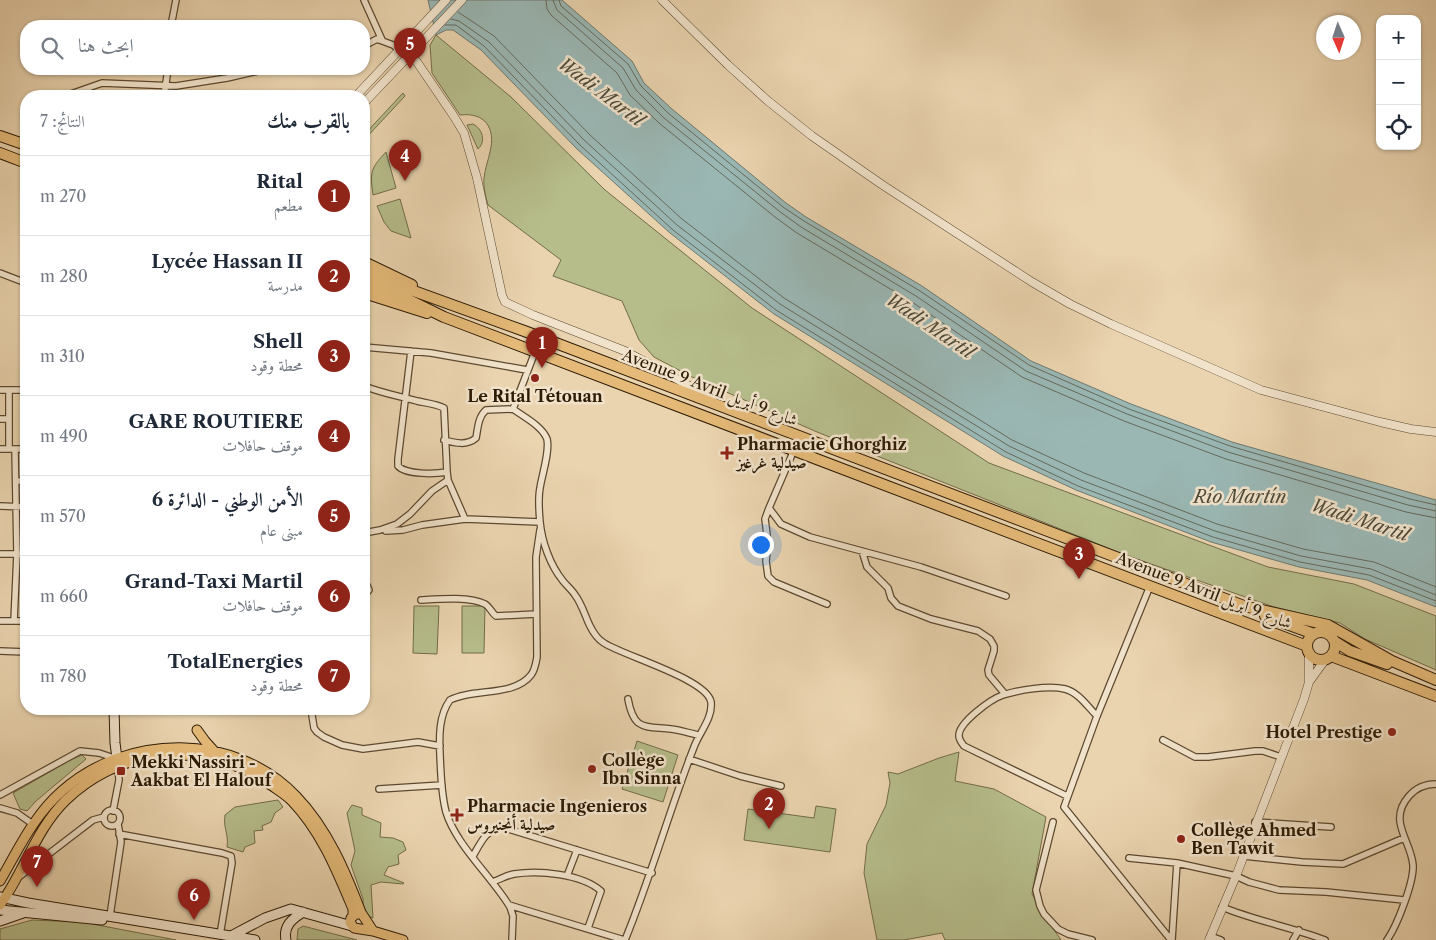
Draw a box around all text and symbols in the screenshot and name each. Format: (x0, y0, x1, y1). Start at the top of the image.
north arrow (1316, 15, 1361, 60)
map controls (1376, 15, 1421, 150)
button: + (1376, 15, 1421, 60)
search box (20, 20, 370, 75)
pin: 5 (394, 28, 426, 69)
icon: search (38, 34, 66, 62)
text: ابحث هنا (78, 34, 134, 57)
water label: Wadi Martil (554, 53, 650, 133)
button: − (1376, 60, 1421, 105)
button: locate (1376, 105, 1421, 150)
text: بالقرب منك (267, 108, 350, 133)
text: النتائج: 7 (40, 111, 85, 131)
pin: 4 (389, 140, 421, 181)
text: Rital (256, 170, 303, 193)
text: 270 m (40, 186, 86, 206)
text: 1 (330, 186, 338, 206)
text: مطعم (274, 195, 303, 215)
text: Lycée Hassan II (151, 250, 303, 273)
text: 280 m (40, 266, 88, 286)
text: 2 (329, 266, 339, 286)
text: مدرسة (268, 275, 303, 295)
water label: Wadi Martil (882, 288, 980, 365)
pin: 1 (526, 327, 558, 368)
text: Shell (253, 330, 303, 353)
street label: Avenue 9 Avril شارع 9 أبريل (617, 343, 801, 434)
text: 310 m (40, 346, 85, 366)
text: 3 (329, 346, 339, 366)
text: محطة وقود (250, 355, 303, 375)
marker: Le Rital Tétouan (529, 372, 541, 384)
place label: Le Rital Tétouan (467, 386, 603, 406)
text: GARE ROUTIERE (129, 410, 303, 433)
text: 490 m (40, 426, 88, 446)
text: 4 (329, 426, 339, 446)
place label: Pharmacie Ghorghiz صيدلية غرغيز (735, 434, 907, 474)
text: موقف حافلات (222, 435, 303, 455)
marker: Pharmacie Ghorghiz صيدلية غرغيز (721, 447, 733, 459)
water label: Río Martín (1192, 486, 1287, 508)
text: الأمن الوطني - الدائرة 6 (152, 488, 303, 511)
water label: Wadi Martil (1308, 494, 1414, 547)
text: 570 m (40, 506, 86, 526)
text: 5 (330, 506, 338, 526)
text: مبنى عام (260, 520, 303, 540)
your location (748, 532, 774, 558)
pin: 3 (1063, 538, 1095, 579)
street label: Avenue 9 Avril شارع 9 أبريل (1111, 546, 1295, 637)
text: Grand-Taxi Martil (125, 570, 303, 593)
text: 660 m (40, 586, 88, 606)
text: 6 (329, 586, 339, 606)
text: موقف حافلات (222, 595, 303, 615)
text: TotalEnergies (167, 650, 303, 673)
text: 780 m (40, 666, 87, 686)
text: 7 (330, 666, 338, 686)
text: محطة وقود (250, 675, 303, 695)
place label: Hotel Prestige (1266, 722, 1382, 742)
marker: Hotel Prestige (1386, 726, 1398, 738)
place label: Collège Ibn Sinna (602, 750, 682, 788)
place label: Mekki Nassiri - Aakbat El Halouf (130, 752, 274, 790)
marker: Collège Ibn Sinna (586, 763, 598, 775)
marker: Mekki Nassiri - Aakbat El Halouf (115, 765, 127, 777)
pin: 2 (753, 788, 785, 829)
place label: Pharmacie Ingenieros صيدلية أنجنيروس (467, 796, 647, 834)
marker: Pharmacie Ingenieros صيدلية أنجنيروس (451, 809, 463, 821)
place label: Collège Ahmed Ben Tawit (1191, 820, 1317, 858)
marker: Collège Ahmed Ben Tawit (1175, 833, 1187, 845)
pin: 7 (21, 846, 53, 887)
pin: 6 (178, 879, 210, 920)

